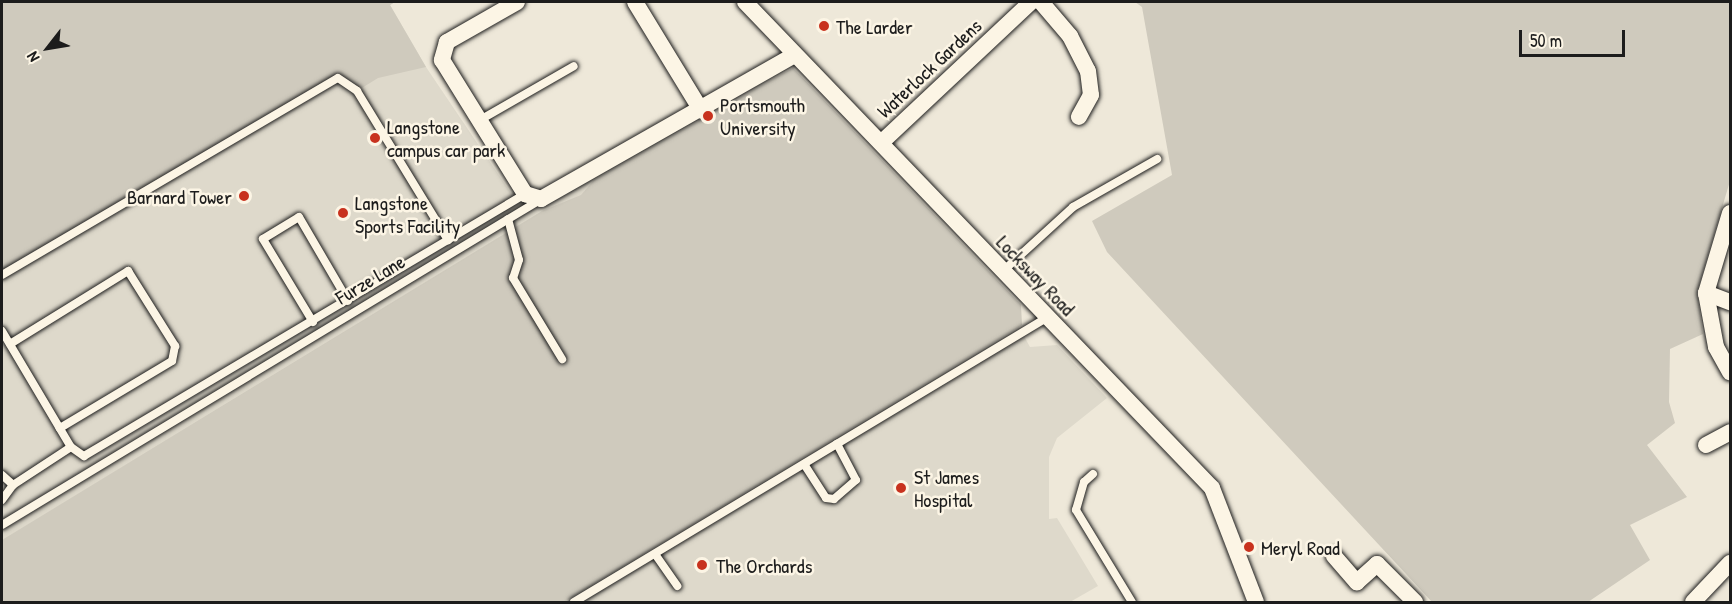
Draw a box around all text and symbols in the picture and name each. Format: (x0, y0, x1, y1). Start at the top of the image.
street label: Waterlock Gardens (872, 13, 986, 123)
place label: The Larder (836, 14, 913, 38)
north arrow (18, 18, 78, 78)
scale bar (1522, 18, 1628, 56)
marker: The Larder (817, 19, 831, 33)
text: 50 m (1530, 28, 1562, 53)
text: N (21, 48, 44, 67)
place label: Portsmouth University (720, 92, 805, 139)
marker: Portsmouth University (701, 109, 715, 123)
place label: Langstone campus car park (387, 114, 505, 161)
marker: Langstone campus car park (368, 131, 382, 145)
place label: Barnard Tower (127, 184, 232, 208)
marker: Barnard Tower (237, 189, 251, 203)
place label: Langstone Sports Facility (355, 190, 460, 237)
marker: Langstone Sports Facility (336, 206, 350, 220)
street label: Locksway Road (992, 230, 1080, 320)
street label: Furze Lane (331, 249, 409, 309)
place label: St James Hospital (914, 464, 979, 511)
marker: St James Hospital (892, 479, 910, 497)
place label: Meryl Road (1261, 535, 1340, 559)
marker: Meryl Road (1242, 540, 1256, 554)
place label: The Orchards (716, 553, 812, 577)
marker: The Orchards (693, 556, 711, 574)

